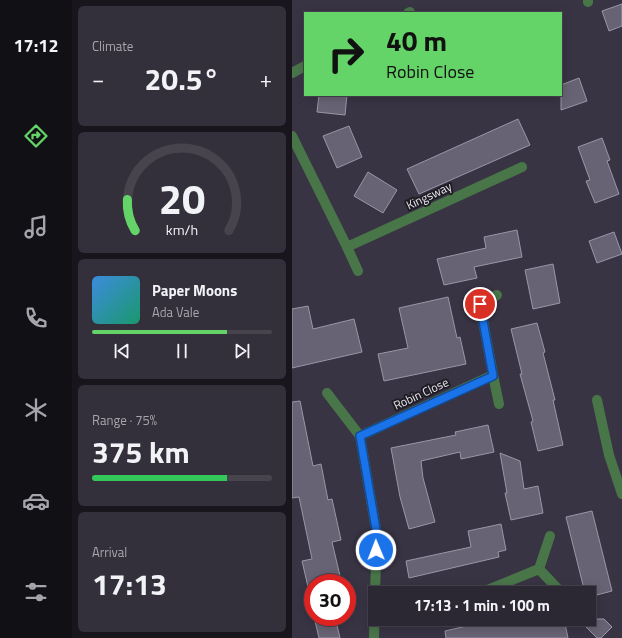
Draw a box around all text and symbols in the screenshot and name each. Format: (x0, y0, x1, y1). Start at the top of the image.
text: 40 m (386, 19, 447, 62)
icon: right (320, 28, 372, 80)
text: 17:12 (14, 32, 58, 59)
text: Climate (92, 36, 133, 56)
text: 20.5° (145, 56, 219, 102)
text: Robin Close (386, 58, 474, 85)
text: − (92, 62, 104, 96)
text: + (260, 62, 272, 96)
icon: directions (22, 122, 50, 150)
text: 20 (159, 166, 205, 229)
street label: Kingsway (403, 177, 455, 214)
icon: music (22, 213, 50, 241)
text: km/h (166, 218, 198, 240)
text: Paper Moons (152, 279, 237, 302)
pin (463, 287, 497, 321)
icon: arrive (469, 293, 491, 315)
text: Ada Vale (152, 302, 199, 322)
icon: phone (22, 304, 50, 332)
icon: previous (111, 340, 133, 362)
icon: pause (171, 340, 193, 362)
icon: next (231, 340, 253, 362)
street label: Robin Close (390, 372, 452, 415)
icon: climate (22, 396, 50, 424)
text: Range · 75% (92, 410, 157, 430)
text: 375 km (92, 429, 190, 475)
icon: car (22, 487, 50, 515)
position arrow (355, 529, 397, 571)
text: Arrival (92, 542, 127, 562)
text: 17:13 (92, 561, 167, 607)
speed limit sign: 30 (304, 574, 356, 626)
icon: filters (22, 578, 50, 606)
text: 17:13 · 1 min · 100 m (414, 594, 550, 617)

